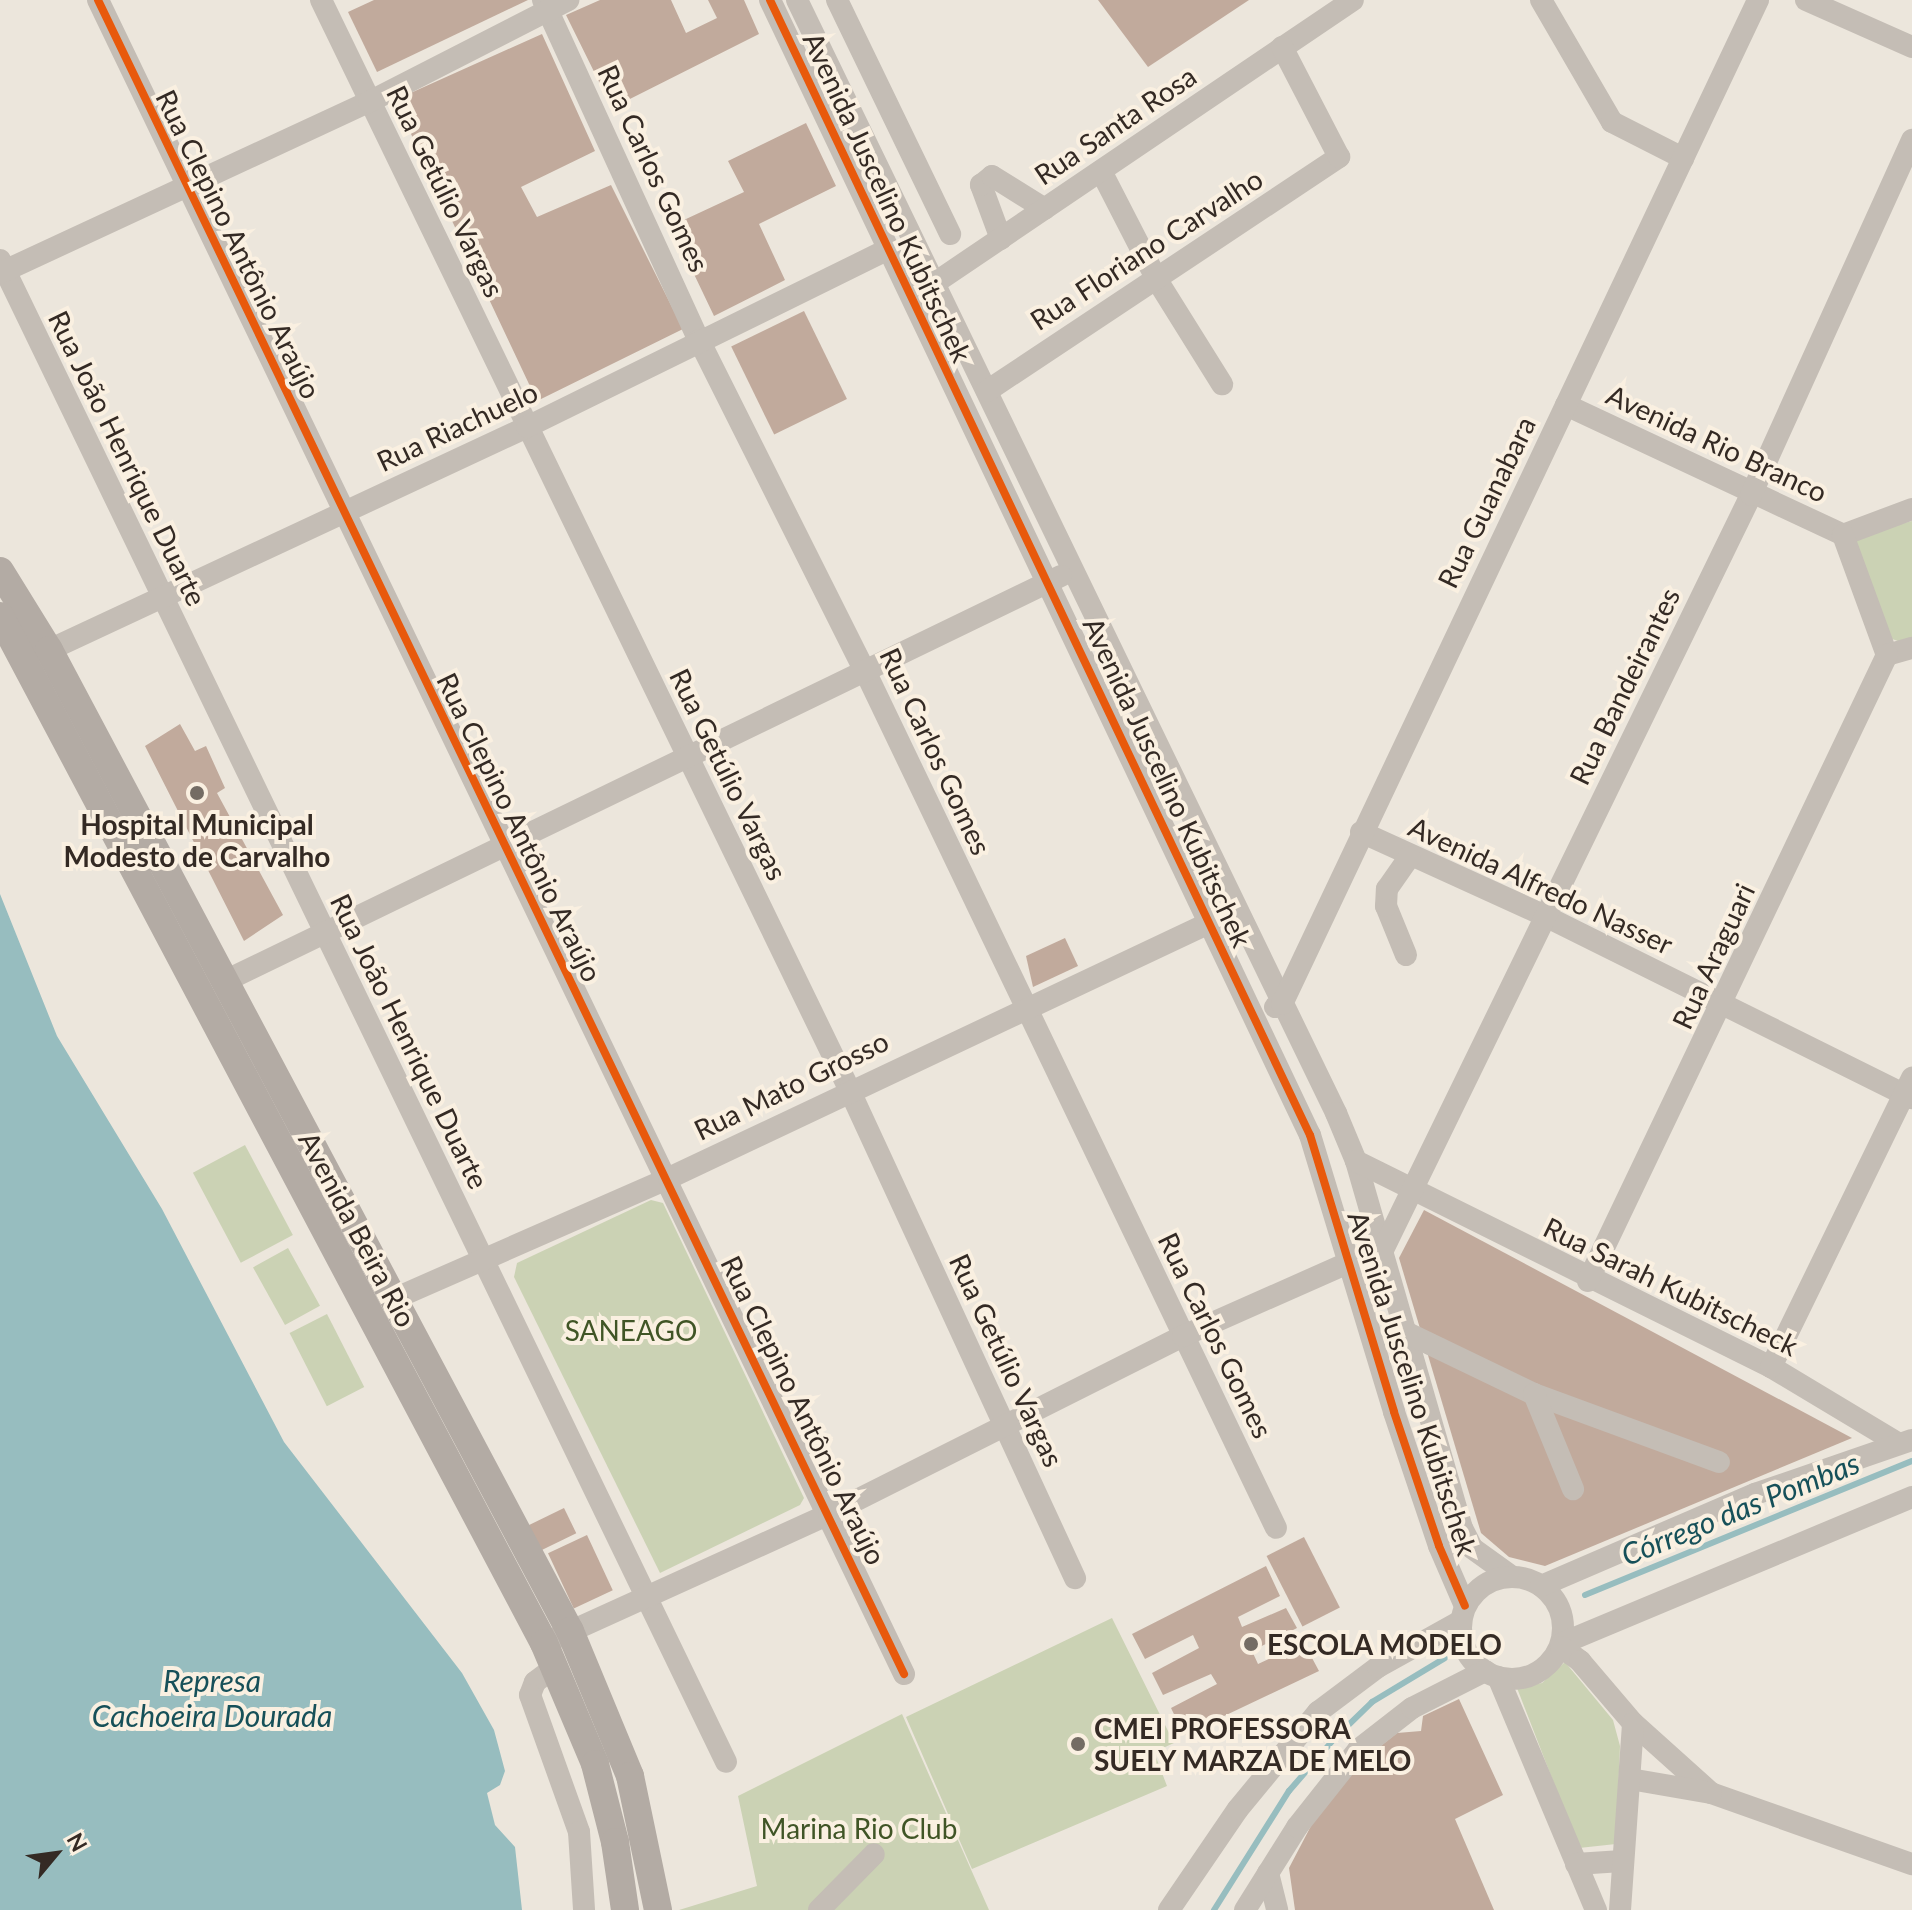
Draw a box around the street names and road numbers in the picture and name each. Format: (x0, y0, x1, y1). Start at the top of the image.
street label: Avenida Juscelino Kubitschek (797, 26, 979, 368)
street label: Rua Carlos Gomes (591, 59, 717, 277)
street label: Rua Santa Rosa (1028, 59, 1202, 191)
street label: Rua Getúlio Vargas (380, 79, 512, 303)
street label: Rua Clepino Antônio Araújo (149, 83, 329, 405)
street label: Rua Floriano Carvalho (1024, 161, 1268, 337)
street label: Rua João Henrique Duarte (42, 305, 214, 611)
street label: Rua Riachuelo (371, 374, 543, 478)
street label: Avenida Rio Branco (1602, 377, 1832, 509)
street label: Rua Guanabara (1430, 411, 1542, 593)
street label: Rua Bandeirantes (1562, 582, 1686, 790)
street label: Avenida Juscelino Kubitschek (1077, 611, 1259, 953)
street label: Rua Carlos Gomes (873, 642, 999, 860)
street label: Rua Getúlio Vargas (663, 662, 795, 886)
street label: Rua Clepino Antônio Araújo (430, 666, 610, 988)
street label: Avenida Alfredo Nasser (1403, 809, 1679, 961)
street label: Rua Araguari (1665, 878, 1761, 1034)
street label: Rua João Henrique Duarte (324, 888, 496, 1194)
street label: Rua Mato Grosso (688, 1023, 894, 1147)
street label: Avenida Beira Rio (292, 1126, 424, 1332)
street label: Avenida Juscelino Kubitschek (1341, 1206, 1485, 1560)
street label: Rua Sarah Kubitscheck (1538, 1210, 1804, 1362)
street label: Rua Carlos Gomes (1152, 1227, 1280, 1443)
street label: Rua Getúlio Vargas (943, 1248, 1071, 1472)
street label: Rua Clepino Antônio Araújo (714, 1249, 894, 1571)

